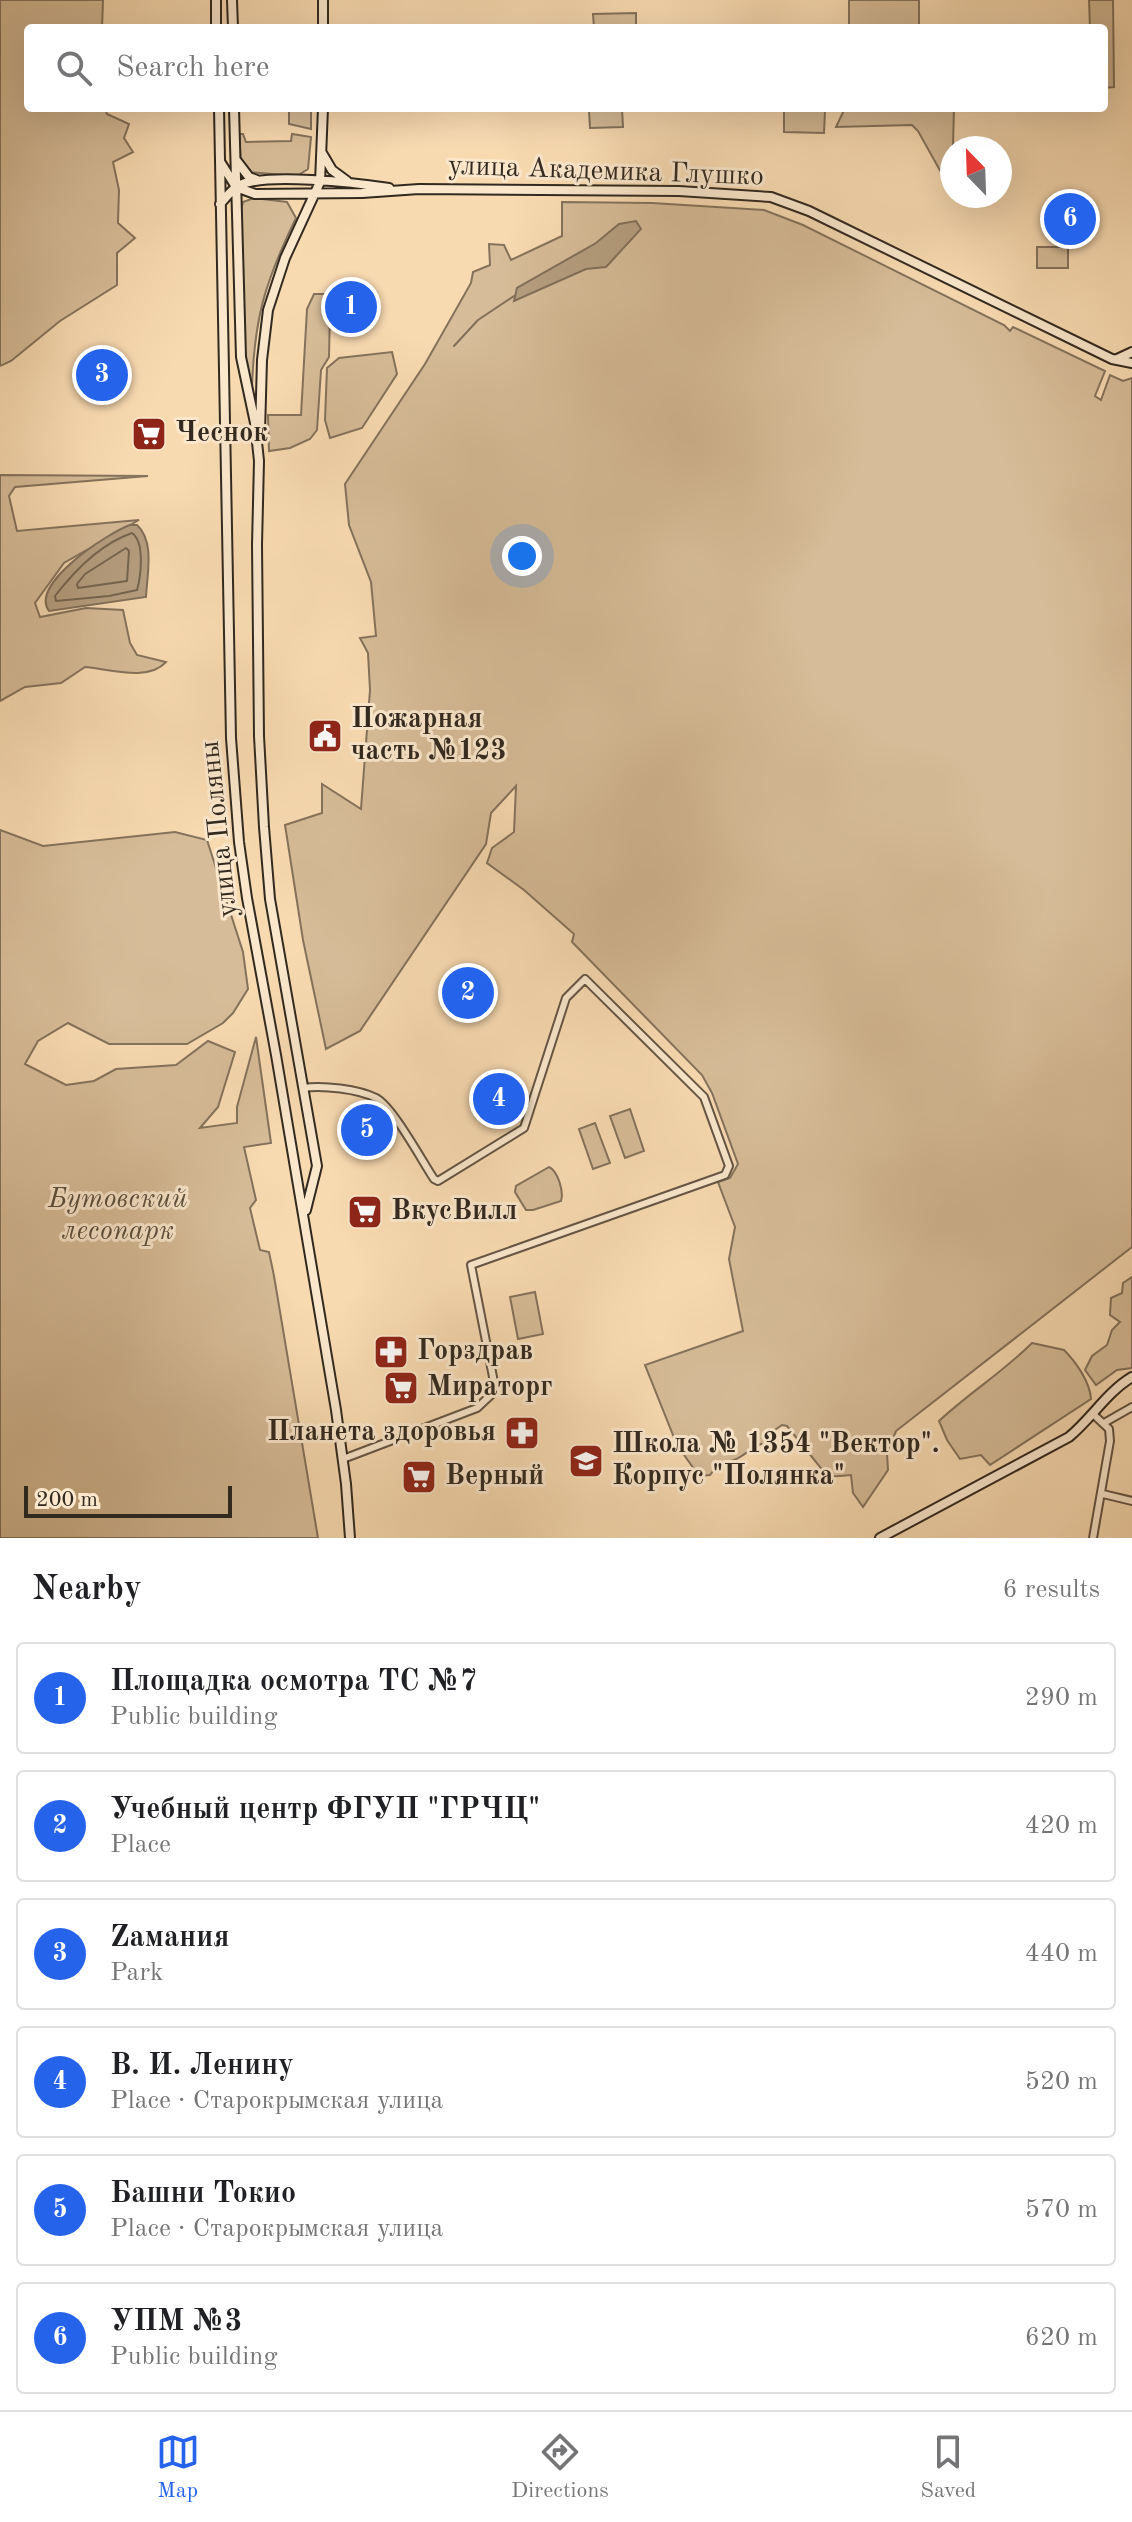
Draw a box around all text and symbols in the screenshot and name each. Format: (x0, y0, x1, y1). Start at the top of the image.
search box (24, 24, 1108, 112)
icon: search (52, 46, 96, 90)
text: Search here (116, 53, 270, 83)
north arrow (940, 136, 1012, 208)
street label: улица Академика Глушко (448, 152, 764, 192)
pin: 6 (1044, 189, 1096, 249)
pin: 1 (325, 277, 377, 337)
pin: 3 (76, 345, 128, 405)
supermarket icon: Чеснок (130, 415, 168, 453)
place label: Чеснок (175, 420, 268, 448)
your location (502, 536, 542, 576)
place label: Пожарная часть №123 (351, 706, 507, 766)
public building icon: Пожарная часть №123 (306, 717, 344, 755)
street label: улица Поляны (197, 739, 243, 919)
pin: 2 (442, 963, 494, 1023)
pin: 4 (473, 1069, 525, 1129)
pin: 5 (341, 1100, 393, 1160)
park label: Бутовский лесопарк (47, 1186, 188, 1246)
supermarket icon: ВкусВилл (346, 1193, 384, 1231)
place label: ВкусВилл (391, 1198, 517, 1226)
pharmacy icon: Горздрав (372, 1333, 410, 1371)
place label: Горздрав (417, 1338, 533, 1366)
supermarket icon: Мираторг (382, 1369, 420, 1407)
place label: Мираторг (427, 1374, 553, 1402)
pharmacy icon: Планета здоровья (503, 1414, 541, 1452)
place label: Планета здоровья (267, 1419, 496, 1447)
place label: Школа № 1354 "Вектор". Корпус "Полянка" (612, 1430, 940, 1491)
school or university icon: Школа № 1354 "Вектор". Корпус "Полянка" (567, 1442, 605, 1480)
supermarket icon: Верный (400, 1458, 438, 1496)
place label: Верный (445, 1463, 544, 1491)
scale bar (24, 1482, 232, 1518)
text: 200 m (36, 1489, 98, 1511)
text: Nearby (32, 1573, 142, 1607)
text: 6 results (1002, 1577, 1100, 1603)
text: Площадка осмотра ТС №7 (110, 1667, 477, 1697)
text: 1 (52, 1685, 68, 1711)
text: 290 m (1025, 1685, 1098, 1711)
text: Public building (110, 1704, 277, 1730)
text: Учебный центр ФГУП "ГРЧЦ" (110, 1795, 540, 1825)
text: 2 (52, 1813, 68, 1839)
text: 420 m (1025, 1813, 1098, 1839)
text: Place (110, 1832, 171, 1858)
text: Zамания (110, 1923, 229, 1953)
text: 3 (52, 1941, 68, 1967)
text: 440 m (1025, 1941, 1098, 1967)
text: Park (110, 1960, 164, 1986)
text: В. И. Ленину (110, 2051, 294, 2081)
text: 4 (52, 2069, 68, 2095)
text: 520 m (1025, 2069, 1098, 2095)
text: Place · Старокрымская улица (110, 2088, 443, 2114)
text: Башни Токио (110, 2179, 296, 2209)
text: 5 (52, 2197, 68, 2223)
text: 570 m (1025, 2197, 1098, 2223)
text: Place · Старокрымская улица (110, 2216, 443, 2242)
text: УПМ №3 (110, 2307, 242, 2337)
text: 6 (52, 2325, 68, 2351)
text: 620 m (1025, 2325, 1098, 2351)
text: Public building (110, 2344, 277, 2370)
tab: Map (156, 2430, 200, 2505)
tab: Directions (511, 2430, 609, 2505)
tab: Saved (920, 2430, 976, 2505)

